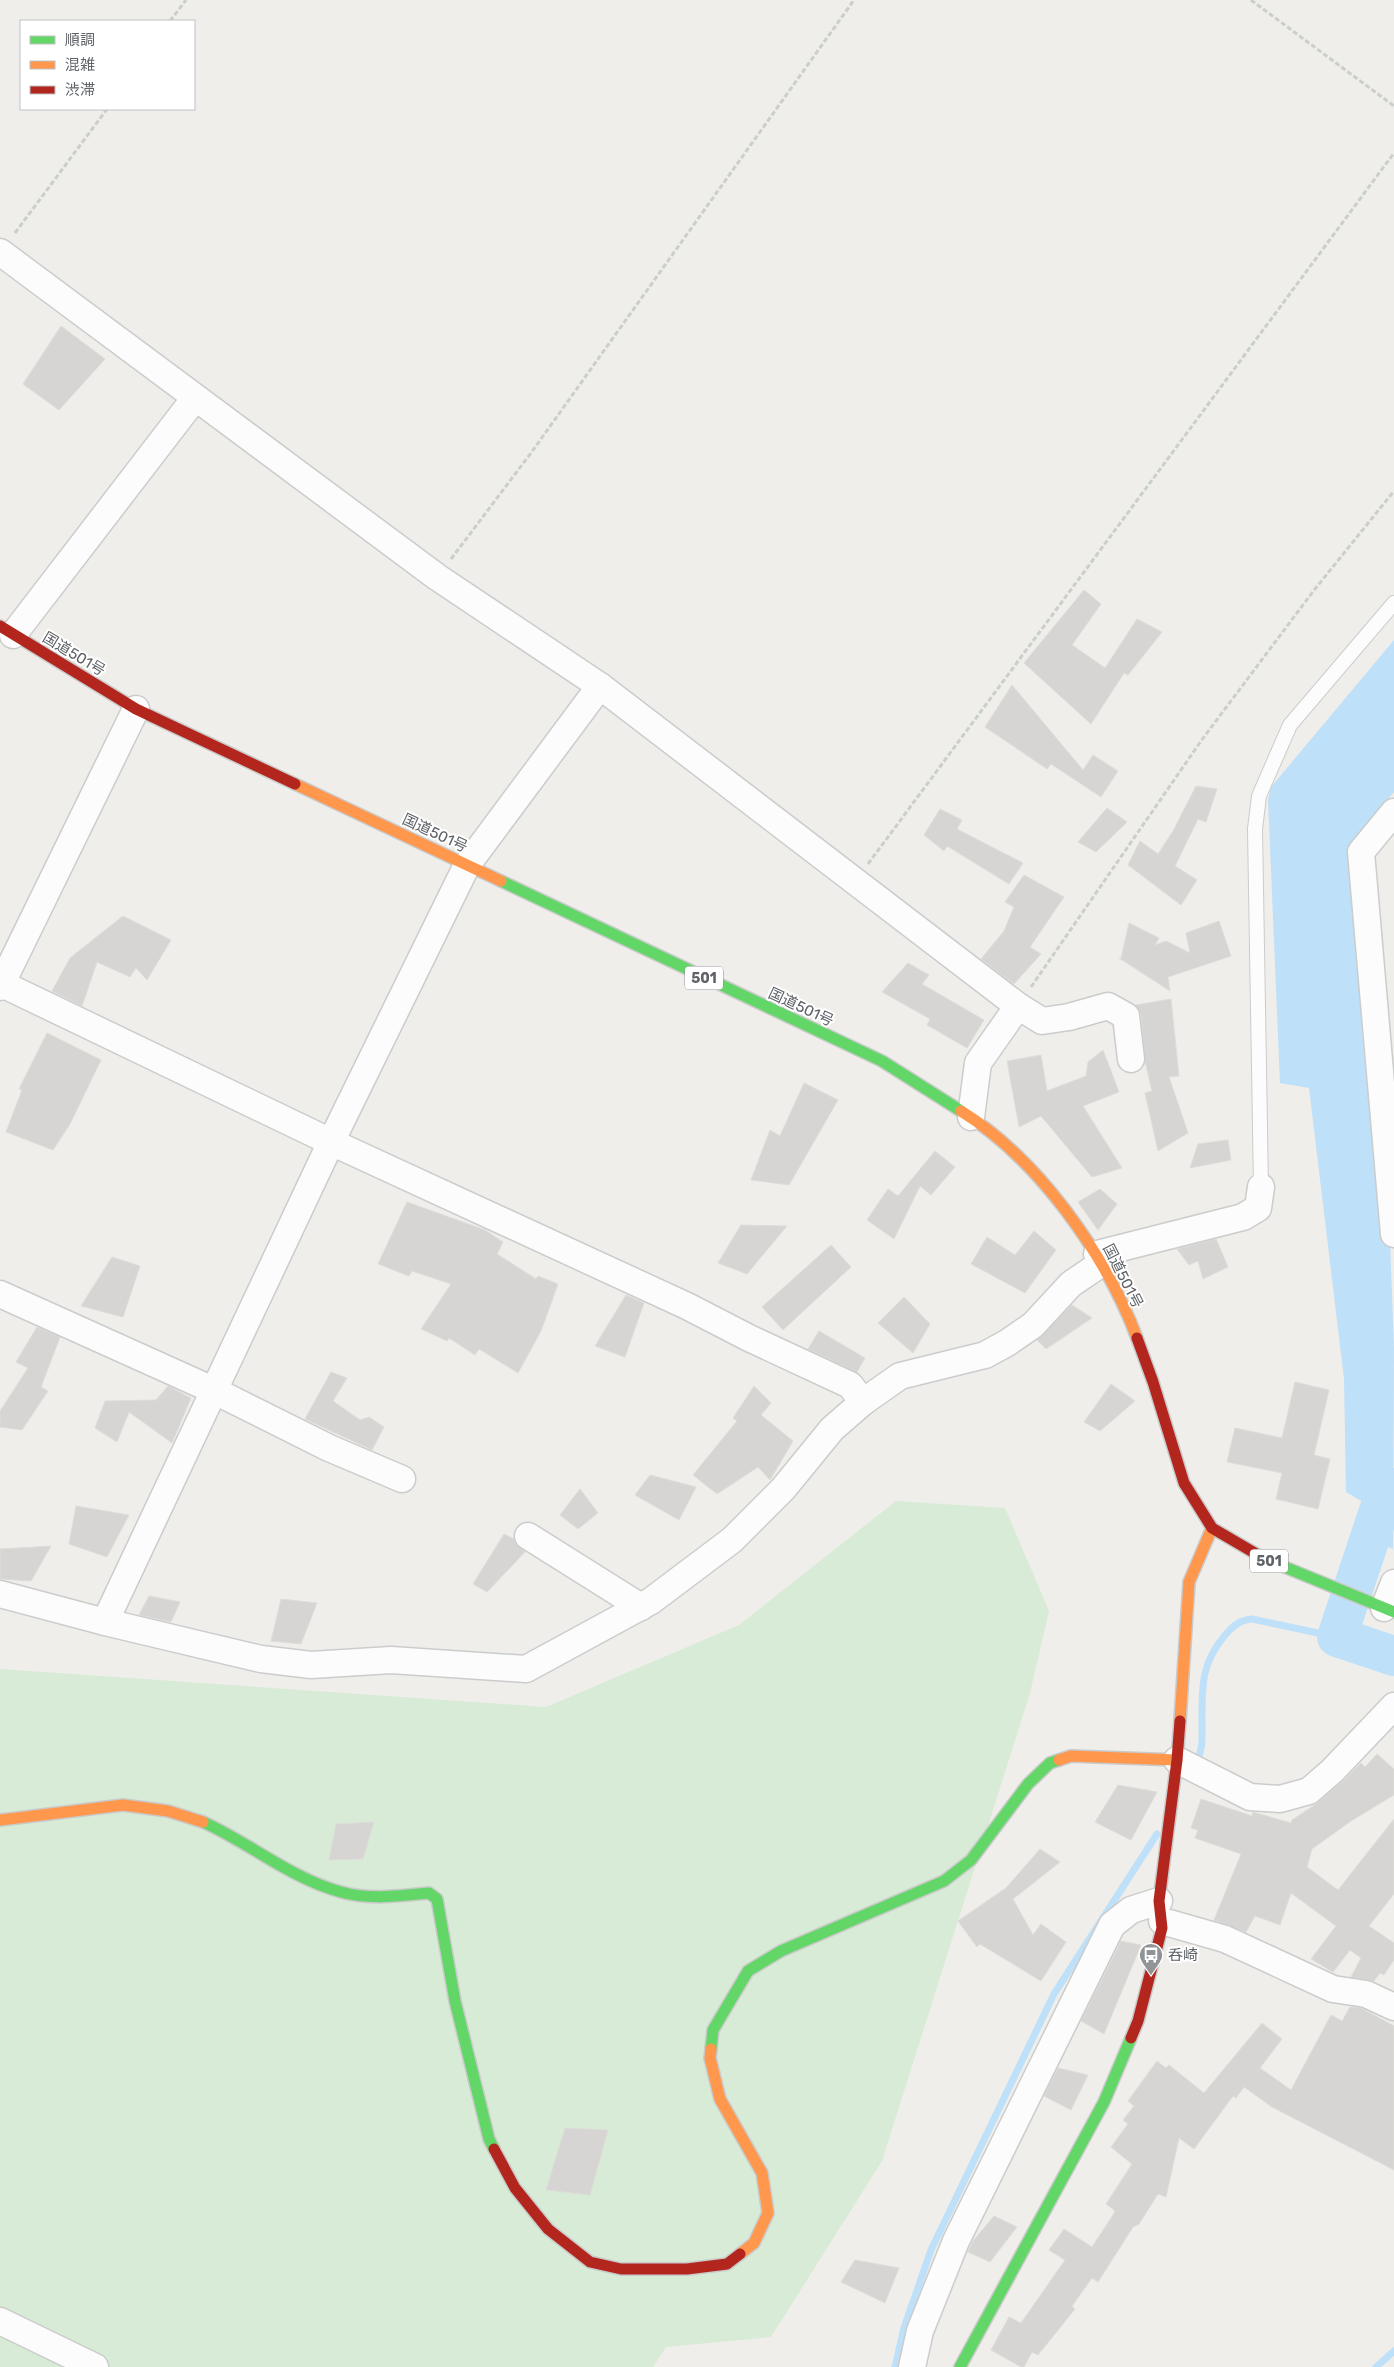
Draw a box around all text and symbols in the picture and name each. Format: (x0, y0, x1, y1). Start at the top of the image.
legend (20, 20, 195, 110)
text: 順調 (65, 31, 95, 49)
text: 混雑 (65, 56, 95, 74)
text: 渋滞 (65, 81, 95, 99)
street label: 国道501号 (39, 628, 109, 680)
street label: 国道501号 (400, 810, 470, 856)
road number: 501 (685, 966, 723, 990)
street label: 国道501号 (766, 984, 836, 1030)
street label: 国道501号 (1099, 1241, 1147, 1311)
road number: 501 (1250, 1550, 1288, 1572)
bus stop icon: 呑崎 (1138, 1942, 1164, 1976)
place label: 呑崎 (1168, 1946, 1198, 1964)

